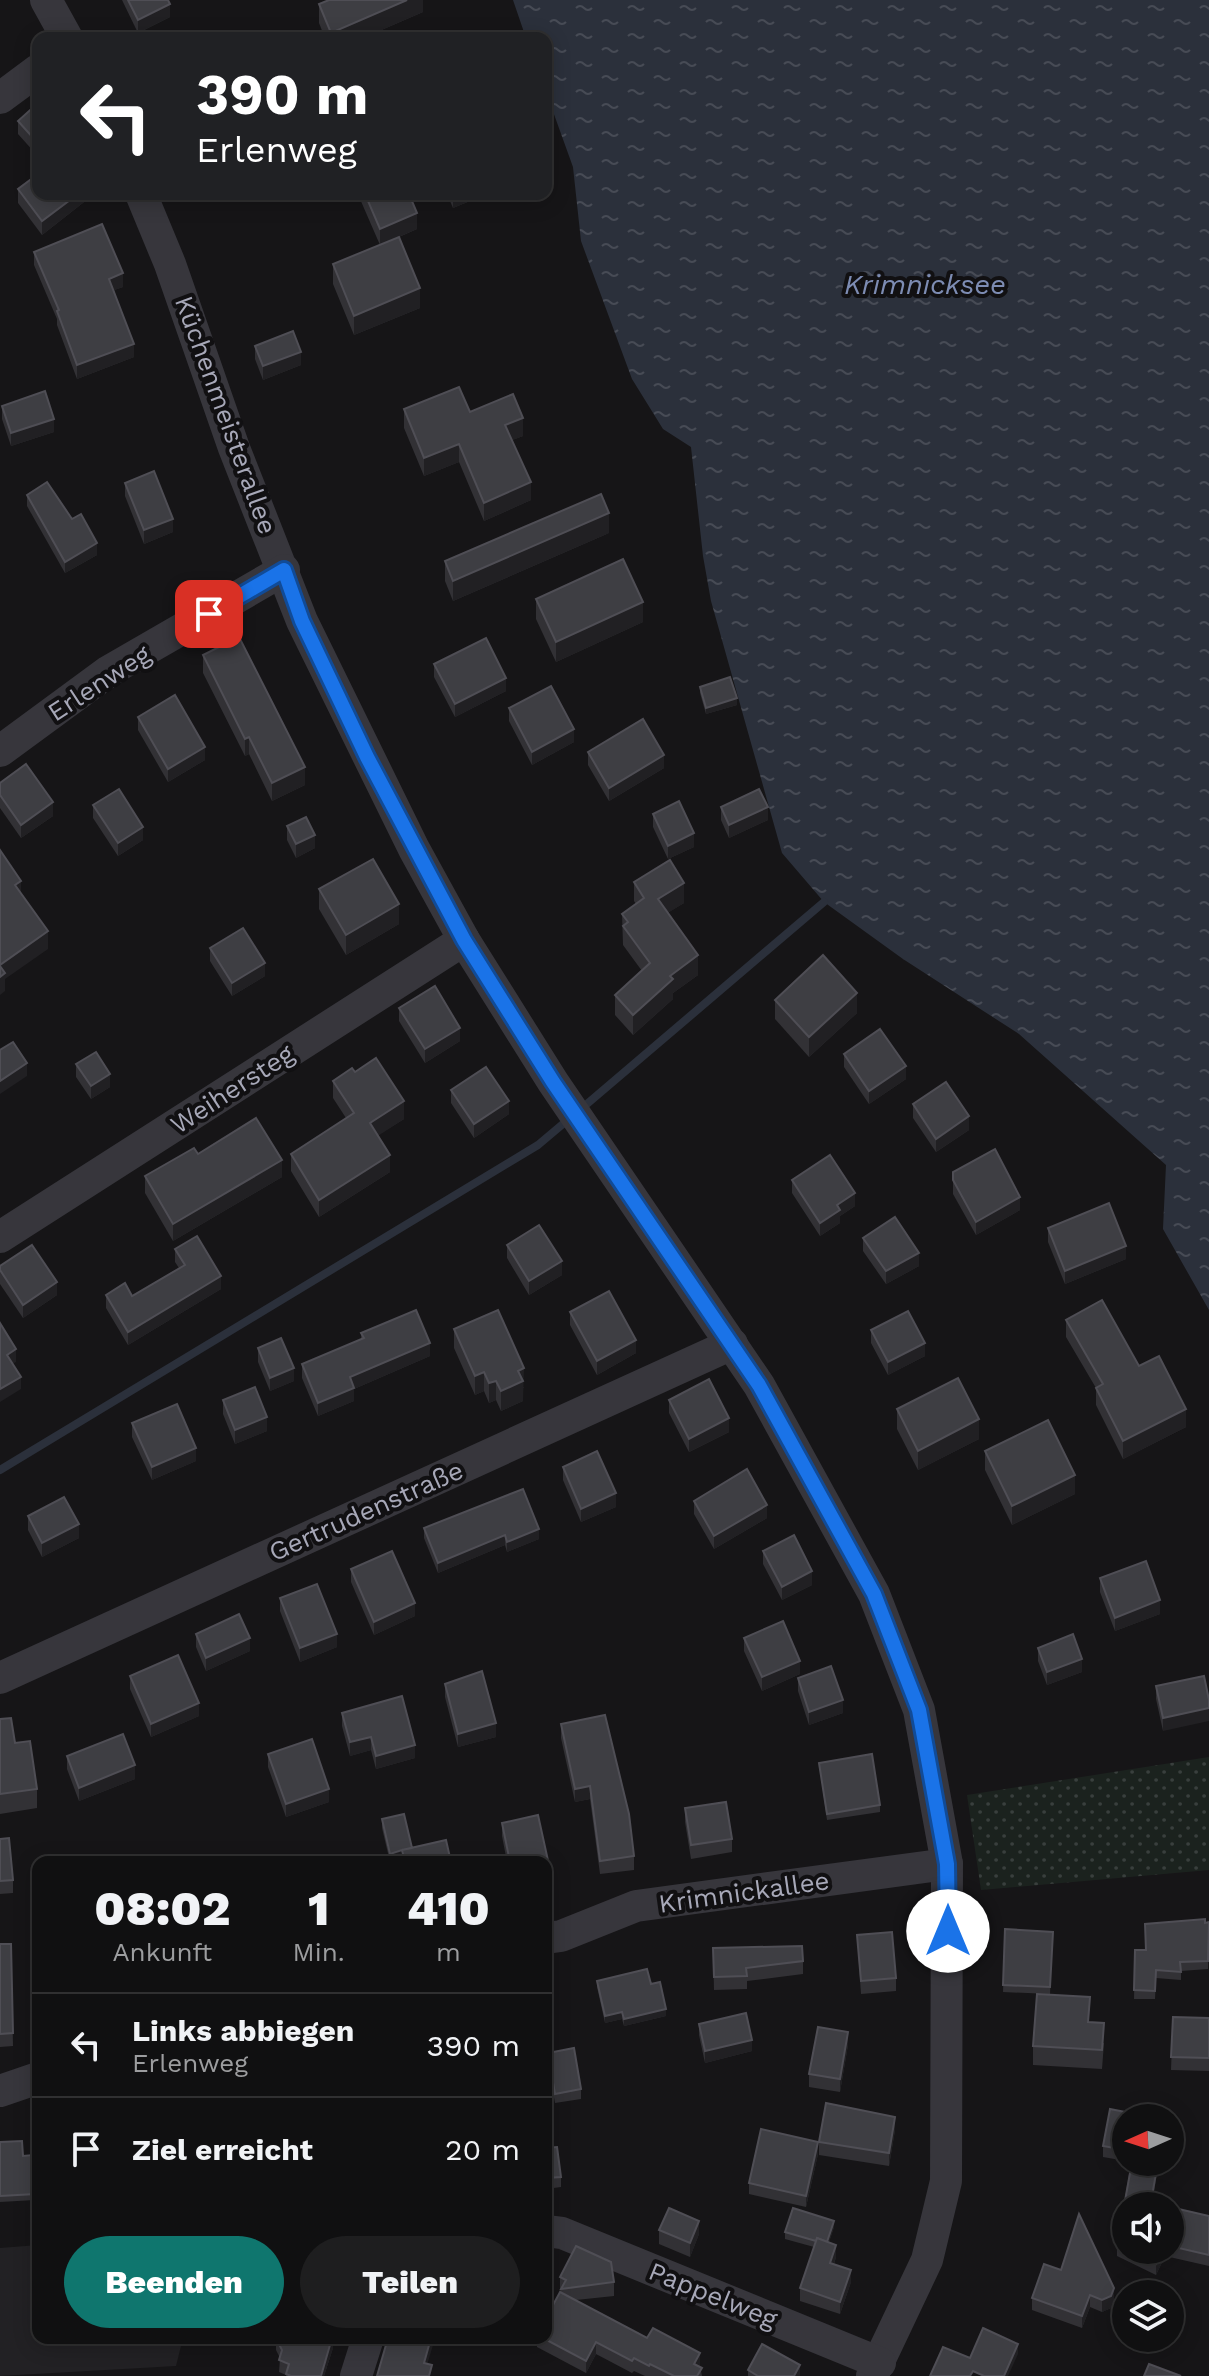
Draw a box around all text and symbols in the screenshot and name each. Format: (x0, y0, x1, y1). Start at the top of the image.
text: 390 m (196, 62, 368, 128)
icon: left (64, 64, 168, 168)
text: Erlenweg (196, 129, 357, 171)
water label: Krimnicksee (844, 268, 1006, 301)
street label: Küchenmeisterallee (169, 292, 283, 538)
pin (175, 580, 243, 648)
icon: arrive (187, 592, 231, 636)
street label: Erlenweg (42, 639, 156, 727)
street label: Weihersteg (165, 1038, 299, 1140)
street label: Gertrudenstraße (264, 1455, 468, 1567)
street label: Krimnickallee (657, 1865, 831, 1919)
text: 08:02 (94, 1880, 230, 1937)
text: 1 (308, 1880, 329, 1937)
text: 410 (407, 1880, 490, 1937)
position arrow (906, 1889, 990, 1973)
text: Ankunft (112, 1937, 212, 1967)
text: Min. (293, 1937, 345, 1967)
text: m (436, 1937, 461, 1967)
text: Links abbiegen (132, 2013, 354, 2048)
icon: left (64, 2023, 108, 2067)
text: 390 m (427, 2028, 520, 2063)
text: Erlenweg (132, 2048, 248, 2078)
north arrow (1112, 2104, 1184, 2176)
map controls (1112, 2104, 1184, 2352)
icon: arrive (64, 2127, 108, 2171)
text: Ziel erreicht (132, 2132, 313, 2167)
text: 20 m (445, 2132, 520, 2167)
button: sound (1112, 2192, 1184, 2264)
button: Beenden (64, 2236, 284, 2328)
button: Teilen (300, 2236, 520, 2328)
street label: Pappelweg (644, 2256, 782, 2334)
button: layers (1112, 2280, 1184, 2352)

